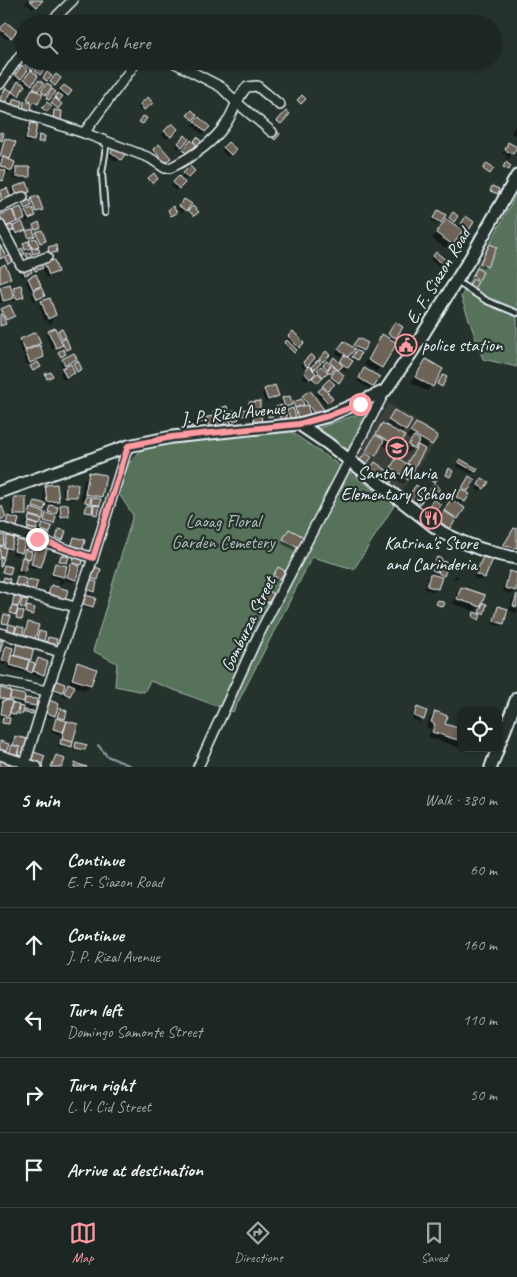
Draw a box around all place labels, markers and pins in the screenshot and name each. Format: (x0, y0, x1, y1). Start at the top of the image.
public building icon: police station (394, 333, 418, 357)
place label: police station (422, 334, 503, 356)
school or university icon: Santa Maria Elementary School (385, 436, 409, 460)
place label: Santa Maria Elementary School (341, 462, 456, 505)
restaurant icon: Katrina's Store and Carinderia (419, 506, 443, 530)
place label: Katrina's Store and Carinderia (384, 532, 479, 575)

